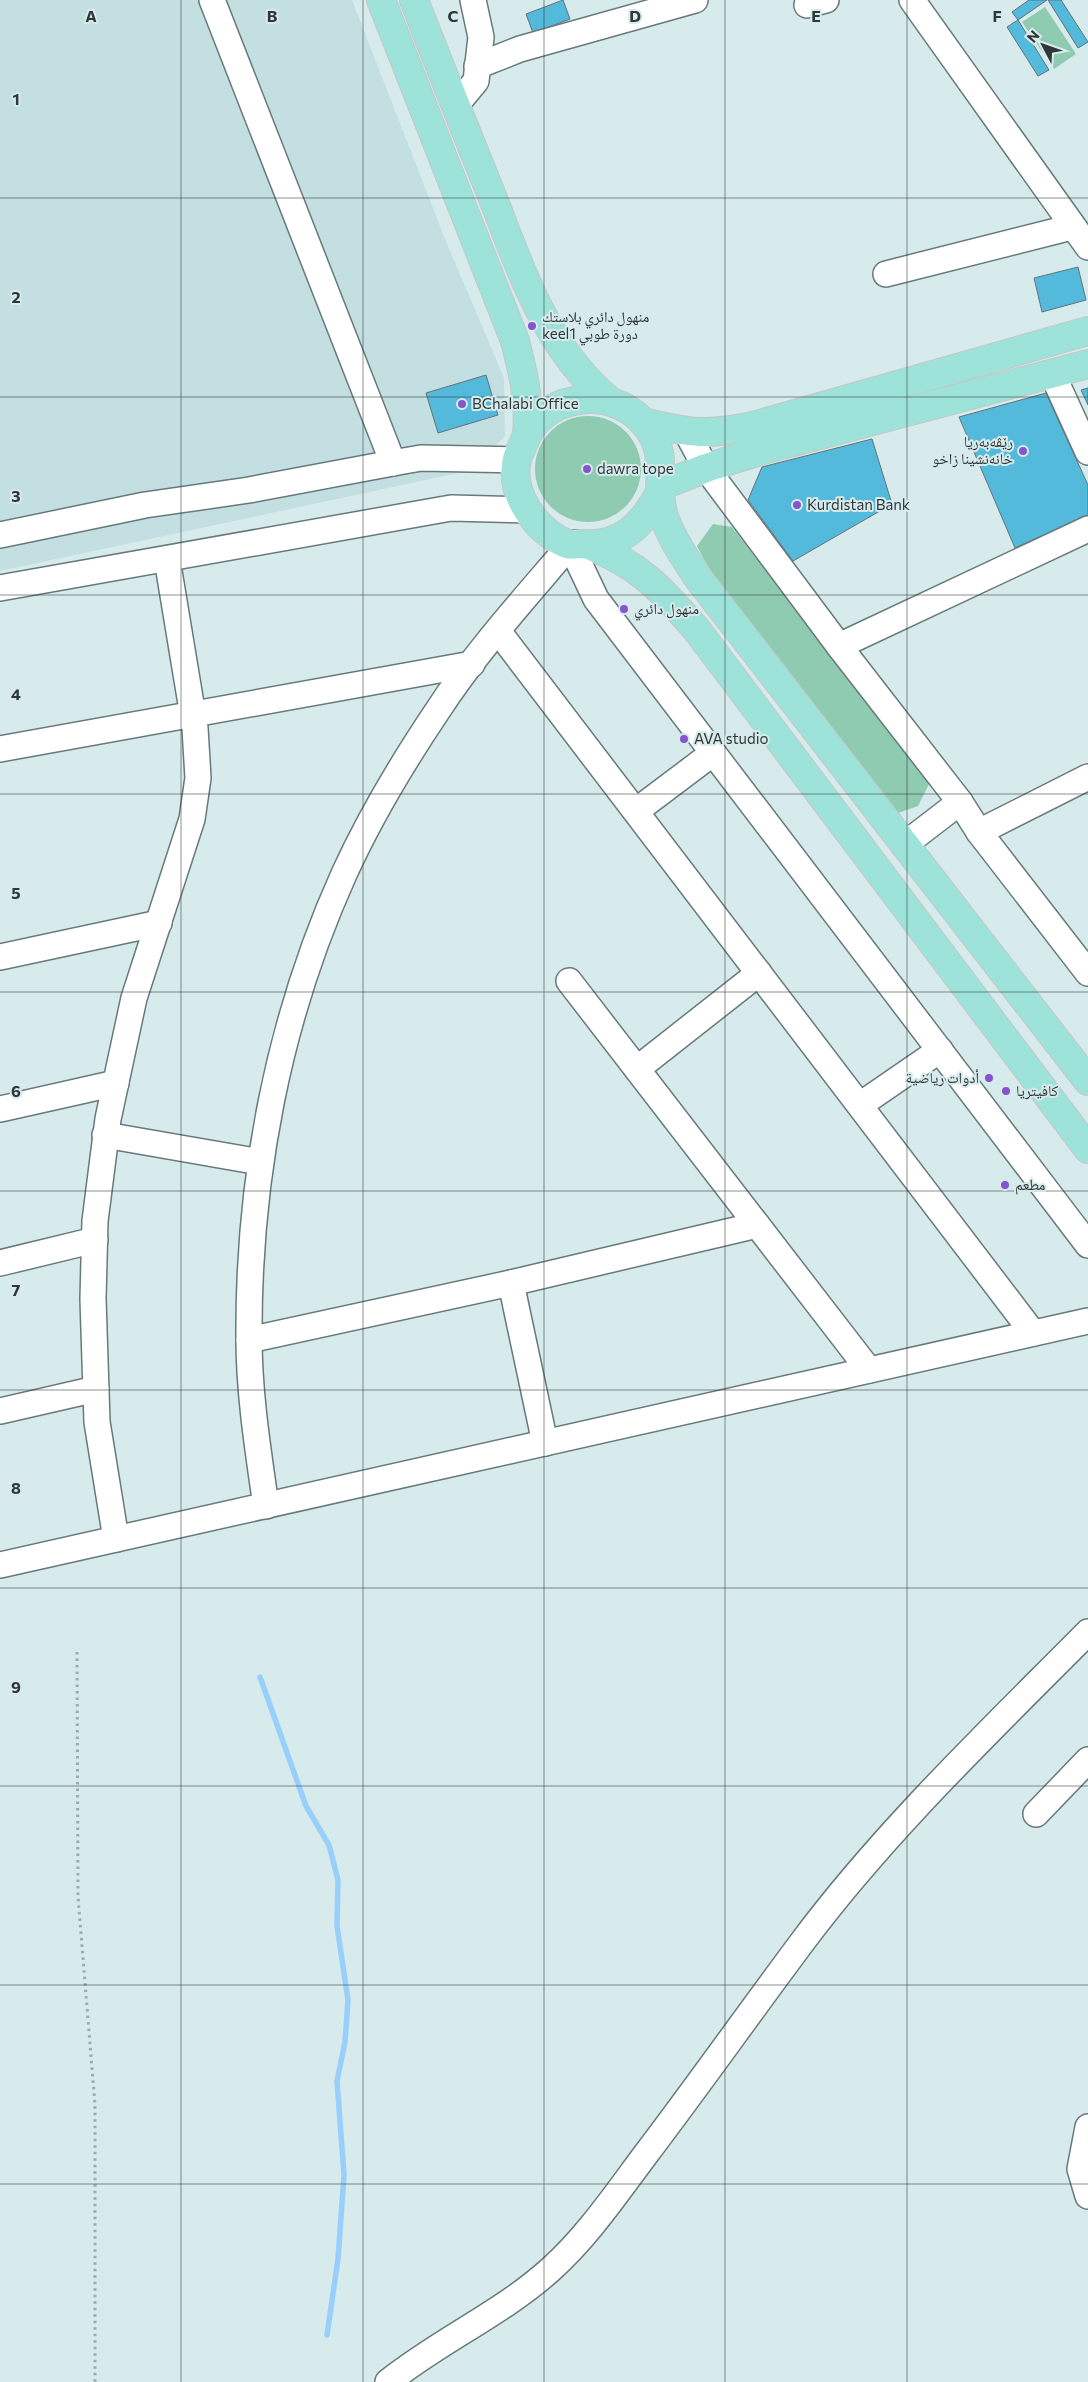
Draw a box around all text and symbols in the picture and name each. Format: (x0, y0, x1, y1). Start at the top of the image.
text: A (85, 6, 97, 25)
text: B (267, 6, 278, 25)
text: C (448, 6, 459, 25)
text: D (629, 6, 641, 25)
text: E (811, 6, 821, 25)
text: F (992, 6, 1002, 25)
north arrow (1018, 20, 1068, 70)
text: N (1023, 27, 1043, 46)
text: 1 (12, 89, 20, 108)
text: 2 (11, 287, 21, 306)
place label: منهول دائري بلاستك keel1 دورة طوبي (542, 307, 650, 346)
marker: منهول دائري بلاستك keel1 دورة طوبي (526, 320, 538, 332)
place label: BChalabi Office (472, 394, 579, 412)
marker: BChalabi Office (456, 398, 468, 410)
place label: رێڤه‌به‌ريا خانه‌نشينا زاخو (932, 432, 1013, 468)
marker: رێڤه‌به‌ريا خانه‌نشينا زاخو (1017, 445, 1029, 457)
place label: dawra tope (597, 459, 674, 477)
marker: dawra tope (581, 463, 593, 475)
text: 3 (11, 486, 21, 505)
place label: Kurdistan Bank (807, 495, 910, 513)
marker: Kurdistan Bank (791, 499, 803, 511)
place label: منهول دائري (634, 599, 699, 621)
marker: منهول دائري (618, 603, 630, 615)
text: 4 (11, 684, 21, 703)
place label: AVA studio (694, 729, 769, 747)
marker: AVA studio (678, 733, 690, 745)
text: 5 (11, 883, 21, 902)
place label: أدوات رياضية (905, 1068, 979, 1087)
marker: أدوات رياضية (983, 1072, 995, 1084)
text: 6 (11, 1081, 21, 1100)
place label: كافيتريا (1016, 1081, 1058, 1100)
marker: كافيتريا (1000, 1085, 1012, 1097)
place label: مطعم (1015, 1175, 1046, 1195)
marker: مطعم (999, 1179, 1011, 1191)
text: 7 (12, 1280, 21, 1299)
text: 8 (11, 1478, 21, 1497)
text: 9 (11, 1677, 21, 1696)

